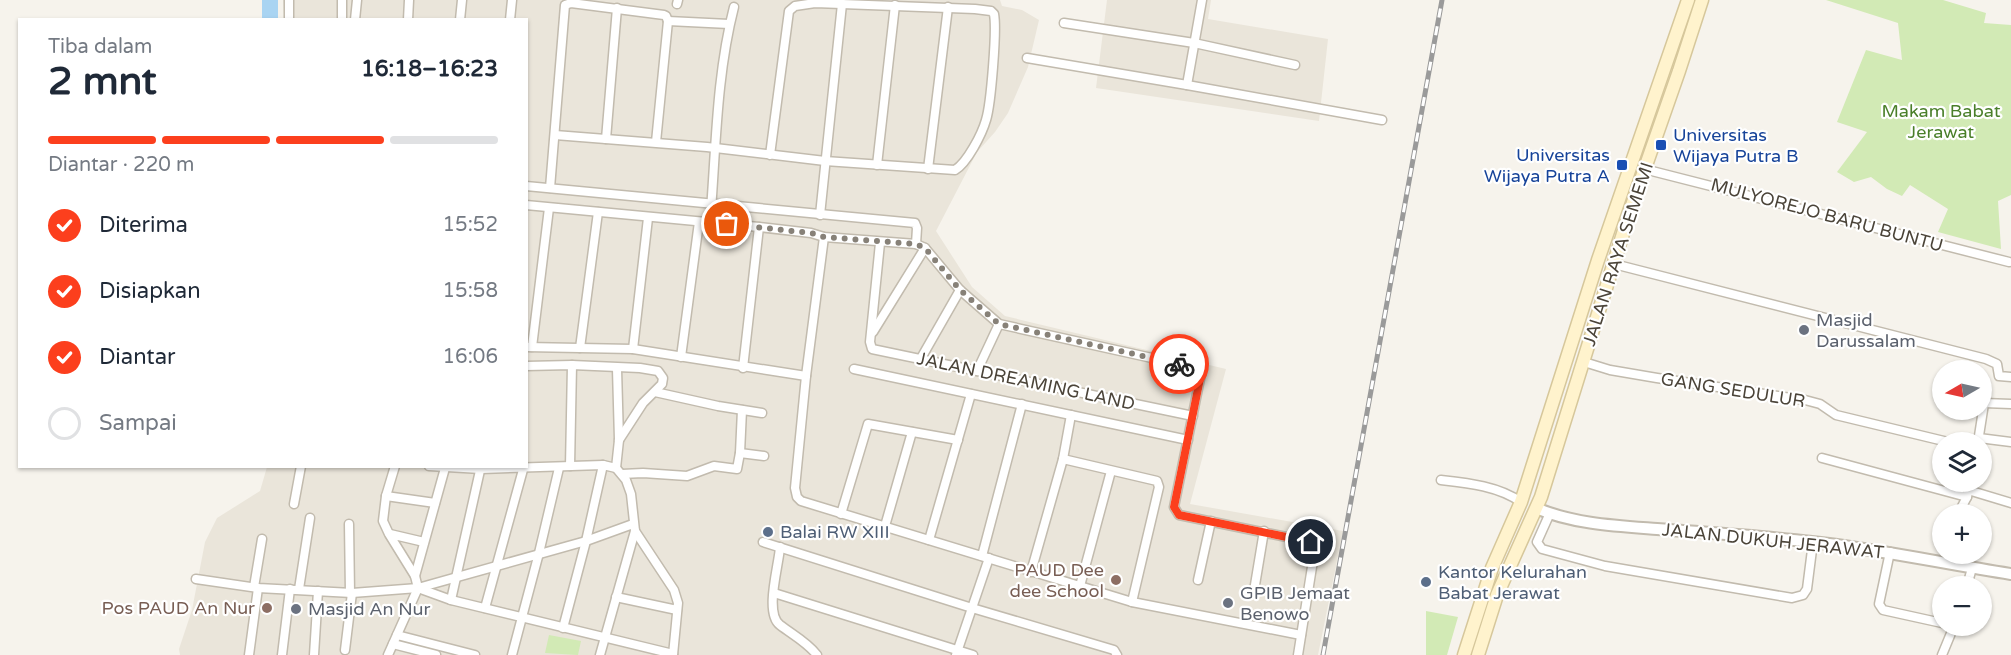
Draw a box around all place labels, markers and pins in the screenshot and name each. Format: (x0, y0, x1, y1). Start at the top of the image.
place label: Universitas Wijaya Putra B (1673, 124, 1798, 167)
marker: Universitas Wijaya Putra B (1654, 138, 1668, 152)
place label: Universitas Wijaya Putra A (1484, 144, 1610, 187)
marker: Universitas Wijaya Putra A (1615, 158, 1629, 172)
pin (701, 198, 752, 249)
place label: Masjid Darussalam (1816, 309, 1916, 352)
marker: Masjid Darussalam (1797, 323, 1811, 337)
pin (1285, 516, 1336, 567)
place label: Balai RW XIII (780, 521, 890, 543)
marker: Balai RW XIII (761, 525, 775, 539)
place label: PAUD Dee dee School (1010, 559, 1104, 602)
place label: Kantor Kelurahan Babat Jerawat (1438, 561, 1587, 604)
marker: PAUD Dee dee School (1109, 573, 1123, 587)
marker: Kantor Kelurahan Babat Jerawat (1419, 575, 1433, 589)
place label: GPIB Jemaat Benowo (1240, 582, 1350, 625)
marker: GPIB Jemaat Benowo (1221, 596, 1235, 610)
place label: Pos PAUD An Nur (102, 597, 255, 619)
place label: Masjid An Nur (308, 598, 430, 620)
marker: Pos PAUD An Nur (260, 601, 274, 615)
marker: Masjid An Nur (289, 602, 303, 616)

